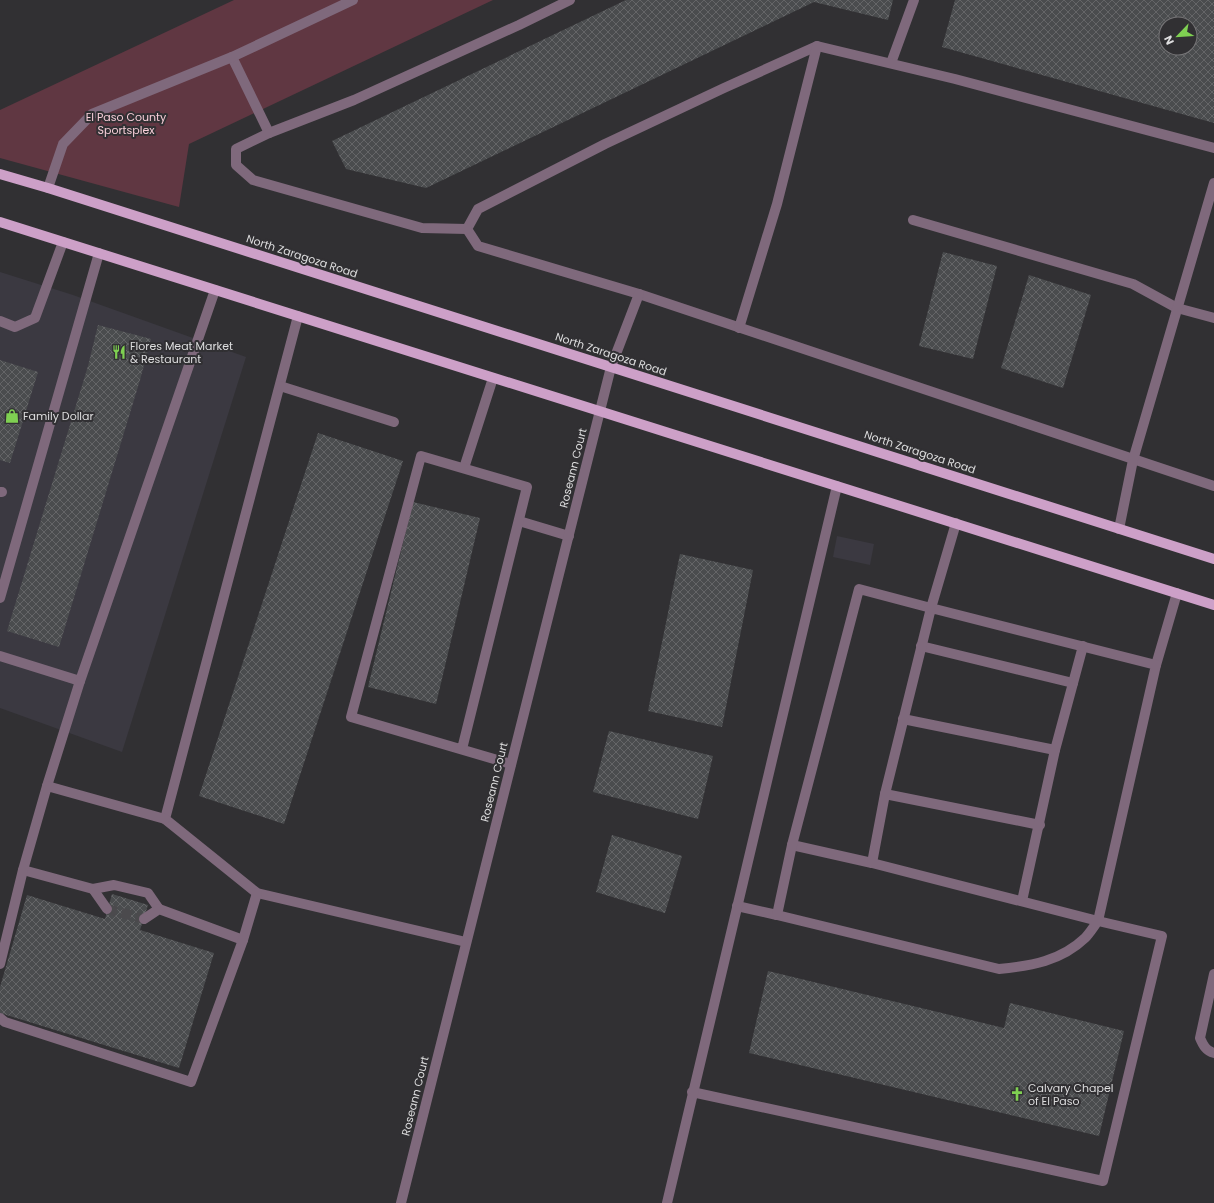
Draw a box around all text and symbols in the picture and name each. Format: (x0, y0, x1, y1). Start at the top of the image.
north arrow (1158, 16, 1198, 56)
text: N (1160, 33, 1178, 47)
park label: El Paso County Sportsplex (86, 109, 167, 138)
street label: North Zaragoza Road (244, 230, 360, 282)
street label: North Zaragoza Road (553, 328, 669, 380)
place label: Flores Meat Market & Restaurant (130, 338, 233, 367)
restaurant icon: Flores Meat Market & Restaurant (111, 344, 127, 360)
shop icon: Family Dollar (4, 408, 20, 424)
place label: Family Dollar (23, 408, 94, 424)
street label: North Zaragoza Road (862, 426, 978, 478)
street label: Roseann Court (555, 427, 591, 509)
street label: Roseann Court (476, 741, 512, 823)
street label: Roseann Court (397, 1055, 433, 1137)
place label: Calvary Chapel of El Paso (1028, 1080, 1113, 1109)
church icon: Calvary Chapel of El Paso (1009, 1086, 1025, 1102)

